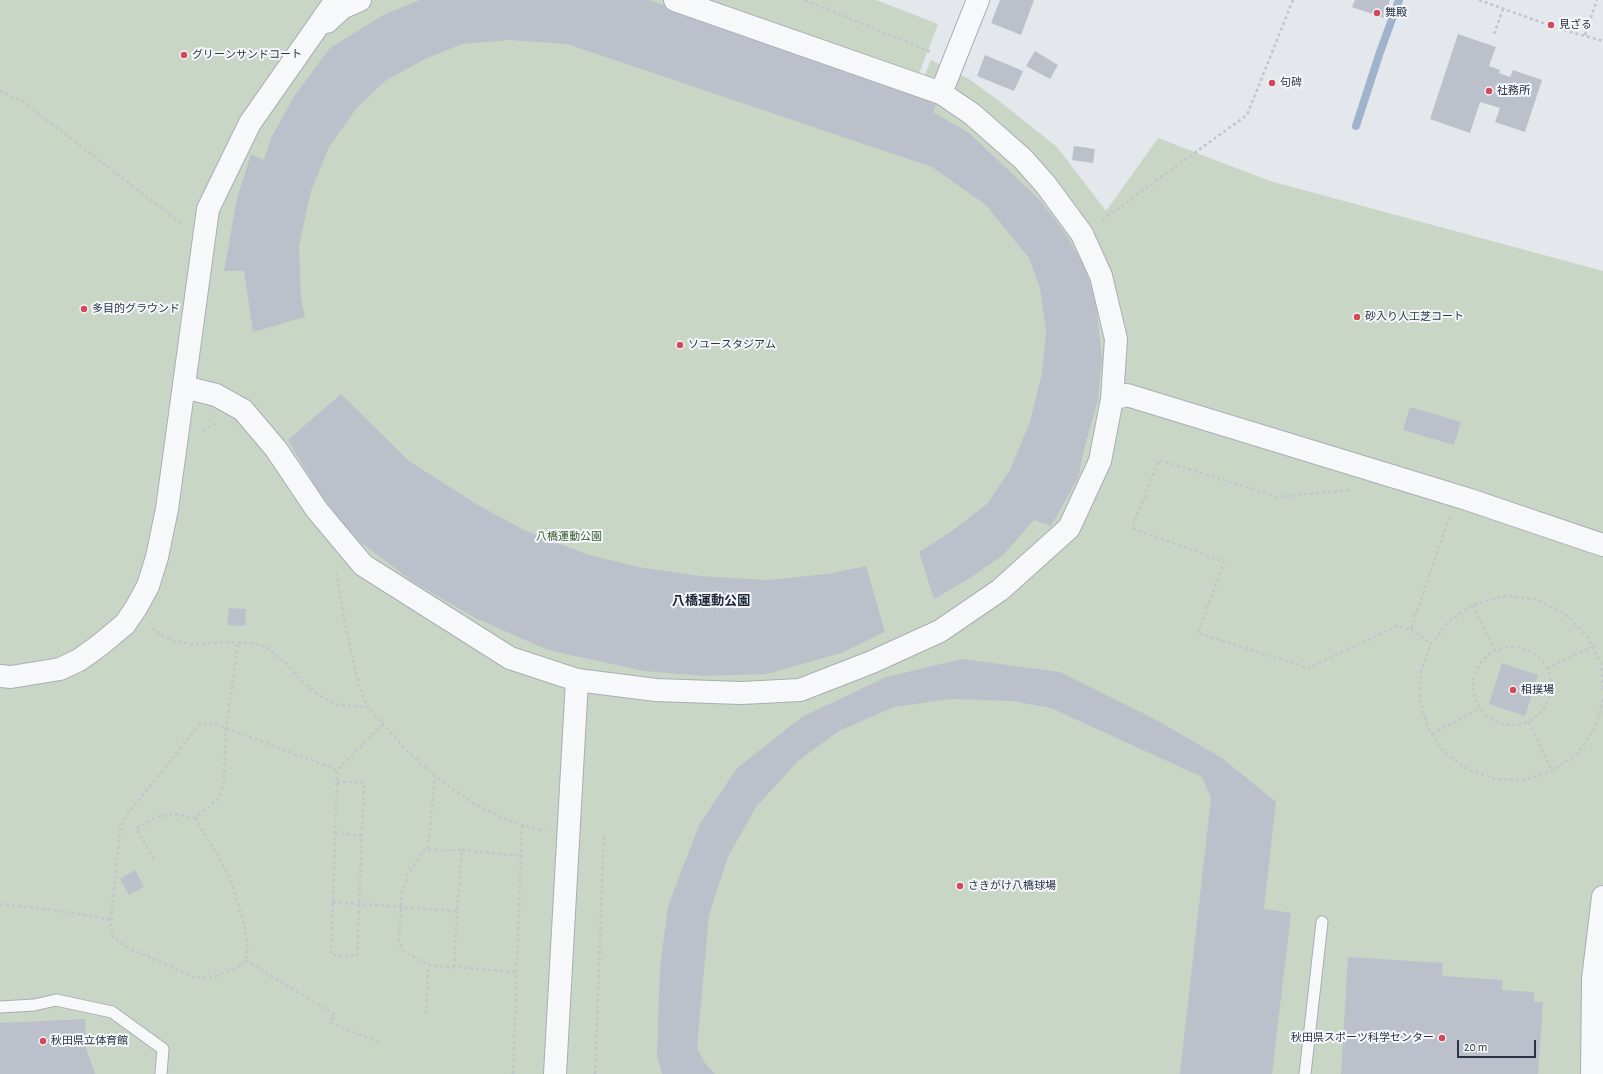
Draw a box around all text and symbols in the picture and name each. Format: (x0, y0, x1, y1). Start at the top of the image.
place label: 舞殿 (1385, 6, 1407, 20)
marker: 舞殿 (1372, 8, 1382, 18)
place label: 見ざる (1559, 18, 1592, 32)
marker: 見ざる (1546, 20, 1556, 30)
place label: グリーンサンドコート (192, 48, 302, 62)
marker: グリーンサンドコート (179, 50, 189, 60)
place label: 句碑 (1280, 76, 1302, 90)
marker: 句碑 (1267, 78, 1277, 88)
place label: 社務所 (1497, 84, 1530, 98)
marker: 社務所 (1484, 86, 1494, 96)
place label: 多目的グラウンド (92, 302, 180, 316)
marker: 多目的グラウンド (79, 304, 89, 314)
place label: 砂入り人工芝コート (1365, 310, 1464, 324)
marker: 砂入り人工芝コート (1352, 312, 1362, 322)
place label: ソユースタジアム (688, 338, 776, 352)
marker: ソユースタジアム (675, 340, 685, 350)
park label: 八橋運動公園 (536, 530, 602, 544)
district label: 八橋運動公園 (672, 593, 750, 609)
place label: 相撲場 (1521, 683, 1554, 697)
marker: 相撲場 (1508, 685, 1518, 695)
place label: さきがけ八橋球場 (968, 879, 1056, 893)
marker: さきがけ八橋球場 (955, 881, 965, 891)
place label: 秋田県スポーツ科学センター (1291, 1031, 1434, 1045)
scale bar (1459, 1032, 1538, 1058)
marker: 秋田県スポーツ科学センター (1437, 1033, 1447, 1043)
place label: 秋田県立体育館 (51, 1034, 128, 1048)
marker: 秋田県立体育館 (38, 1036, 48, 1046)
text: 20 m (1464, 1041, 1487, 1053)

